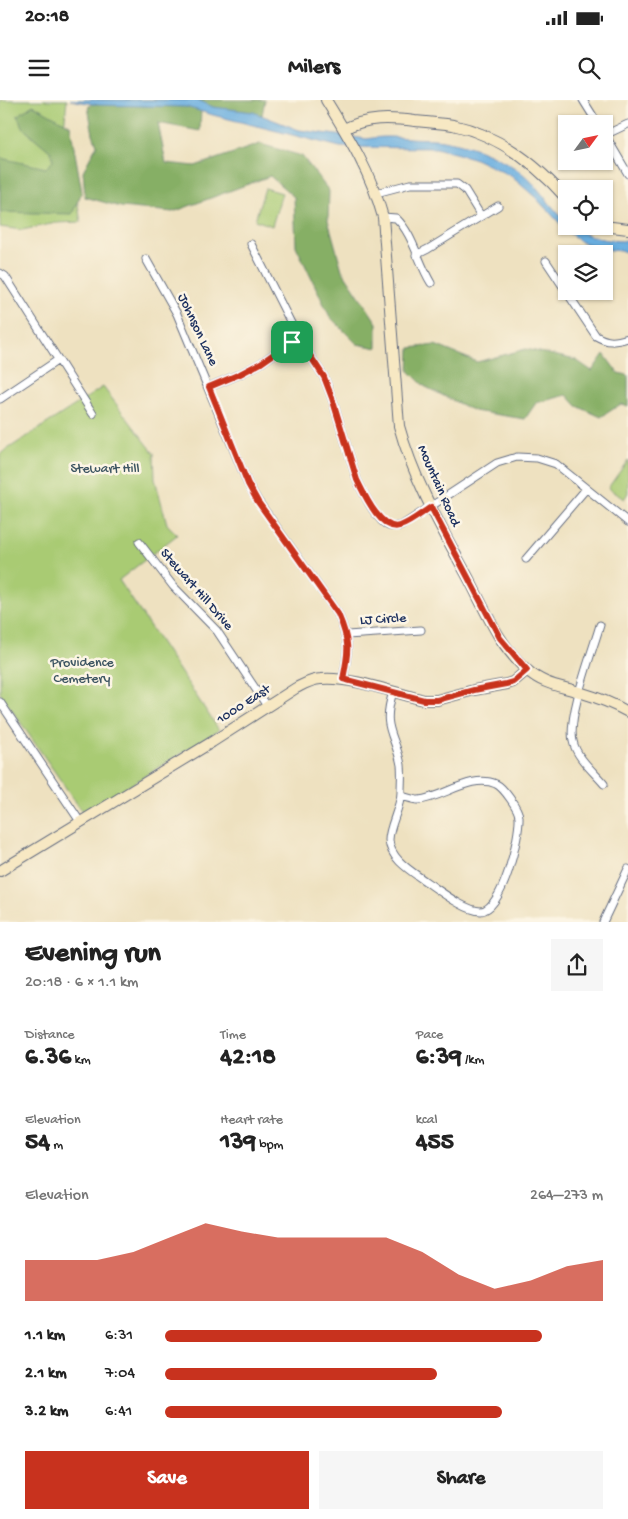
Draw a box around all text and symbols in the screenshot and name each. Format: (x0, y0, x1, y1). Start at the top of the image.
text: 20:18 (25, 6, 69, 29)
icon: menu (25, 54, 53, 82)
icon: search (575, 54, 603, 82)
text: Milers (288, 55, 340, 81)
north arrow (558, 115, 612, 170)
map controls (558, 115, 613, 300)
button: locate (558, 180, 613, 235)
button: layers (558, 245, 613, 300)
street label: Johnson Lane (173, 291, 222, 370)
pin (271, 321, 313, 363)
icon: arrive (278, 328, 306, 356)
street label: Mountain Road (412, 443, 464, 531)
park label: Stewart Hill (70, 461, 140, 478)
street label: Stewart Hill Drive (156, 546, 237, 635)
street label: LJ Circle (359, 610, 407, 630)
park label: Providence Cemetery (49, 655, 114, 688)
street label: 1000 East (213, 681, 275, 729)
text: Evening run (25, 938, 161, 971)
button: share (551, 939, 603, 991)
text: 20:18 · 6 × 1.1 km (25, 974, 138, 993)
text: Distance (25, 1027, 74, 1044)
text: Time (220, 1027, 246, 1044)
text: Pace (416, 1027, 443, 1044)
text: 6.36 (25, 1044, 71, 1073)
text: 42:18 (220, 1044, 276, 1073)
text: 6:39 (416, 1044, 462, 1073)
text: km (71, 1052, 91, 1069)
text: /km (462, 1052, 485, 1069)
text: Elevation (25, 1112, 81, 1129)
text: Heart rate (220, 1112, 283, 1129)
text: kcal (416, 1112, 438, 1129)
text: 54 (25, 1129, 50, 1158)
text: 139 (220, 1129, 256, 1158)
text: 455 (416, 1129, 454, 1158)
text: m (50, 1137, 63, 1154)
text: bpm (256, 1137, 283, 1154)
text: Elevation (25, 1187, 89, 1206)
text: 264–273 m (530, 1187, 603, 1206)
text: 1.1 km (25, 1327, 65, 1346)
text: 6:31 (105, 1327, 133, 1346)
text: 2.1 km (25, 1365, 67, 1384)
text: 7:04 (105, 1365, 135, 1384)
text: 3.2 km (25, 1403, 68, 1422)
text: 6:41 (105, 1403, 132, 1422)
button: Save (25, 1451, 309, 1509)
button: Share (319, 1451, 603, 1509)

